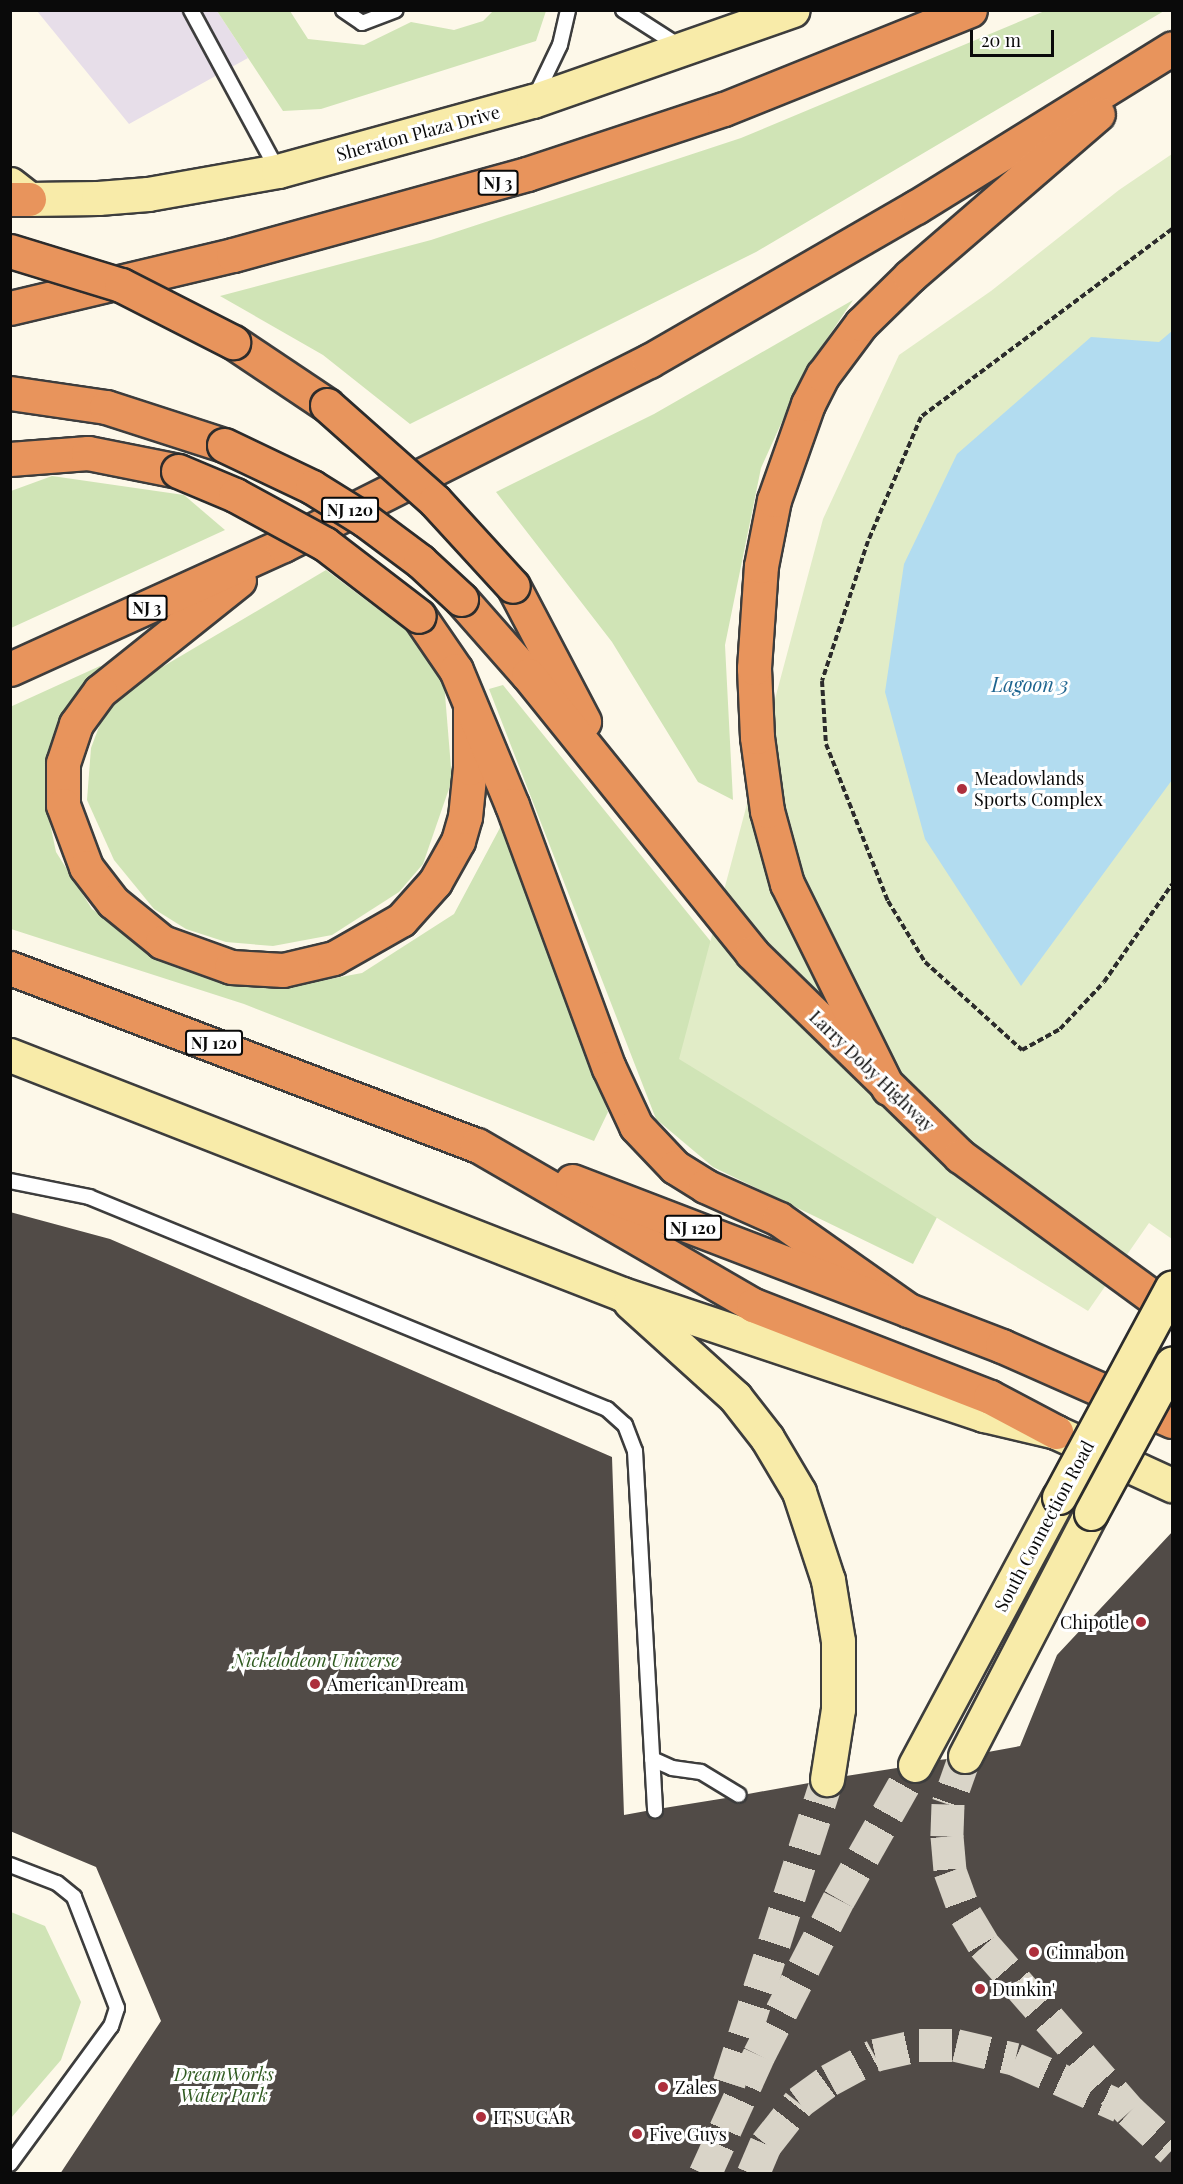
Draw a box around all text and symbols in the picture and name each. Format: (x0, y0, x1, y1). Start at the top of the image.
scale bar (973, 18, 1057, 56)
text: 20 m (981, 28, 1021, 52)
street label: Sheraton Plaza Drive (334, 101, 502, 165)
road number: NJ 3 (477, 170, 519, 196)
road number: NJ 120 (320, 497, 380, 523)
road number: NJ 3 (126, 595, 168, 621)
water label: Lagoon 3 (991, 671, 1069, 695)
place label: Meadowlands Sports Complex (974, 768, 1103, 810)
marker: Meadowlands Sports Complex (955, 782, 969, 796)
street label: Larry Doby Highway (805, 1006, 939, 1136)
road number: NJ 120 (184, 1030, 244, 1056)
road number: NJ 120 (663, 1215, 723, 1241)
street label: South Connection Road (990, 1437, 1098, 1615)
place label: Chipotle (1060, 1611, 1129, 1633)
marker: Chipotle (1134, 1615, 1148, 1629)
park label: Nickelodeon Universe (233, 1649, 399, 1671)
place label: American Dream (327, 1673, 464, 1695)
marker: American Dream (308, 1677, 322, 1691)
place label: Cinnabon (1046, 1941, 1125, 1963)
marker: Cinnabon (1027, 1945, 1041, 1959)
place label: Dunkin' (992, 1978, 1055, 2000)
marker: Dunkin' (973, 1982, 987, 1996)
park label: DreamWorks Water Park (174, 2064, 274, 2106)
place label: Zales (675, 2076, 717, 2098)
marker: Zales (656, 2080, 670, 2094)
place label: IT'SUGAR (493, 2106, 571, 2128)
marker: IT'SUGAR (474, 2110, 488, 2124)
place label: Five Guys (649, 2123, 727, 2145)
marker: Five Guys (630, 2127, 644, 2141)

